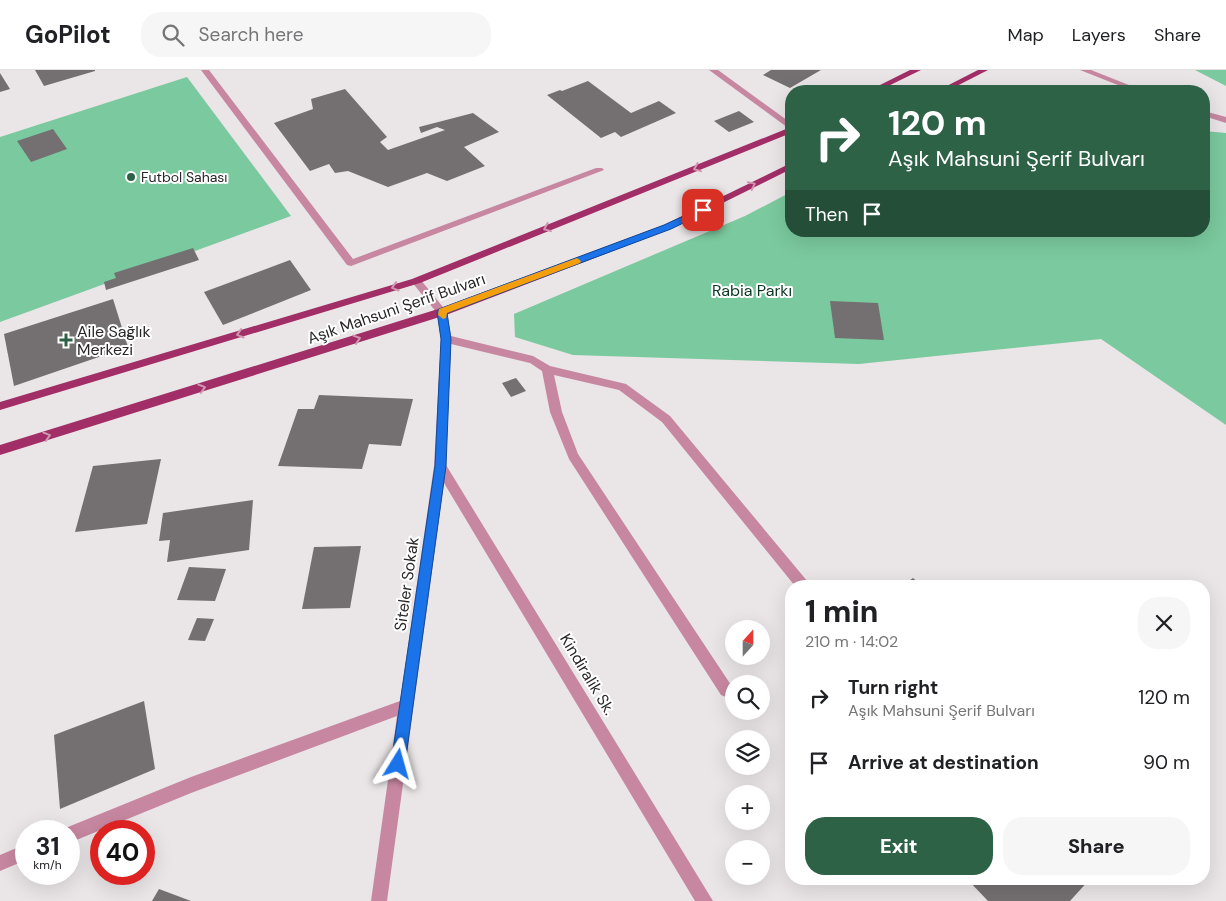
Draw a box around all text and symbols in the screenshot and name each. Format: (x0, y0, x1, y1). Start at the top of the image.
search box (141, 12, 491, 57)
text: GoPilot (25, 19, 111, 50)
icon: search (159, 21, 187, 49)
text: Search here (199, 22, 303, 47)
text: Map (1008, 23, 1044, 47)
text: Layers (1072, 23, 1126, 47)
text: Share (1154, 23, 1201, 47)
text: 120 m (888, 100, 987, 146)
icon: right (805, 105, 870, 170)
text: Aşık Mahsuni Şerif Bulvarı (888, 144, 1145, 173)
one-way arrow (693, 161, 702, 172)
place label: Futbol Sahası (141, 168, 227, 186)
marker: Futbol Sahası (125, 171, 137, 183)
one-way arrow (747, 181, 756, 191)
pin (682, 189, 724, 231)
icon: arrive (689, 196, 717, 224)
icon: arrive (858, 200, 886, 228)
text: Then (805, 202, 848, 227)
one-way arrow (543, 222, 551, 232)
street label: Aşık Mahsuni Şerif Bulvarı (304, 268, 488, 349)
park label: Rabia Parkı (712, 280, 792, 301)
one-way arrow (392, 282, 400, 292)
place label: Aile Sağlık Merkezi (77, 321, 151, 360)
one-way arrow (236, 328, 244, 338)
marker: Aile Sağlık Merkezi (59, 333, 73, 347)
one-way arrow (352, 335, 361, 345)
one-way arrow (197, 384, 206, 394)
one-way arrow (42, 431, 50, 441)
street label: Siteler Sokak (390, 536, 423, 632)
text: 1 min (805, 592, 878, 631)
button: close (1138, 597, 1190, 649)
north arrow (725, 620, 770, 665)
map controls (725, 620, 770, 885)
street label: Kindiralik Sk. (555, 630, 620, 719)
text: 210 m · 14:02 (805, 631, 898, 652)
button: search (725, 675, 770, 720)
text: Turn right (848, 675, 938, 700)
icon: right (805, 684, 833, 712)
text: 120 m (1138, 685, 1190, 710)
text: Aşık Mahsuni Şerif Bulvarı (848, 700, 1035, 721)
button: layers (725, 730, 770, 775)
position arrow (371, 737, 423, 789)
icon: arrive (805, 749, 833, 777)
text: Arrive at destination (848, 750, 1039, 775)
text: 90 m (1143, 750, 1190, 775)
button: + (725, 785, 770, 830)
button: Exit (805, 817, 993, 875)
button: Share (1003, 817, 1190, 875)
speed limit sign: 40 (90, 820, 155, 885)
text: 31 (35, 830, 59, 863)
button: − (725, 840, 770, 885)
text: km/h (33, 857, 62, 873)

